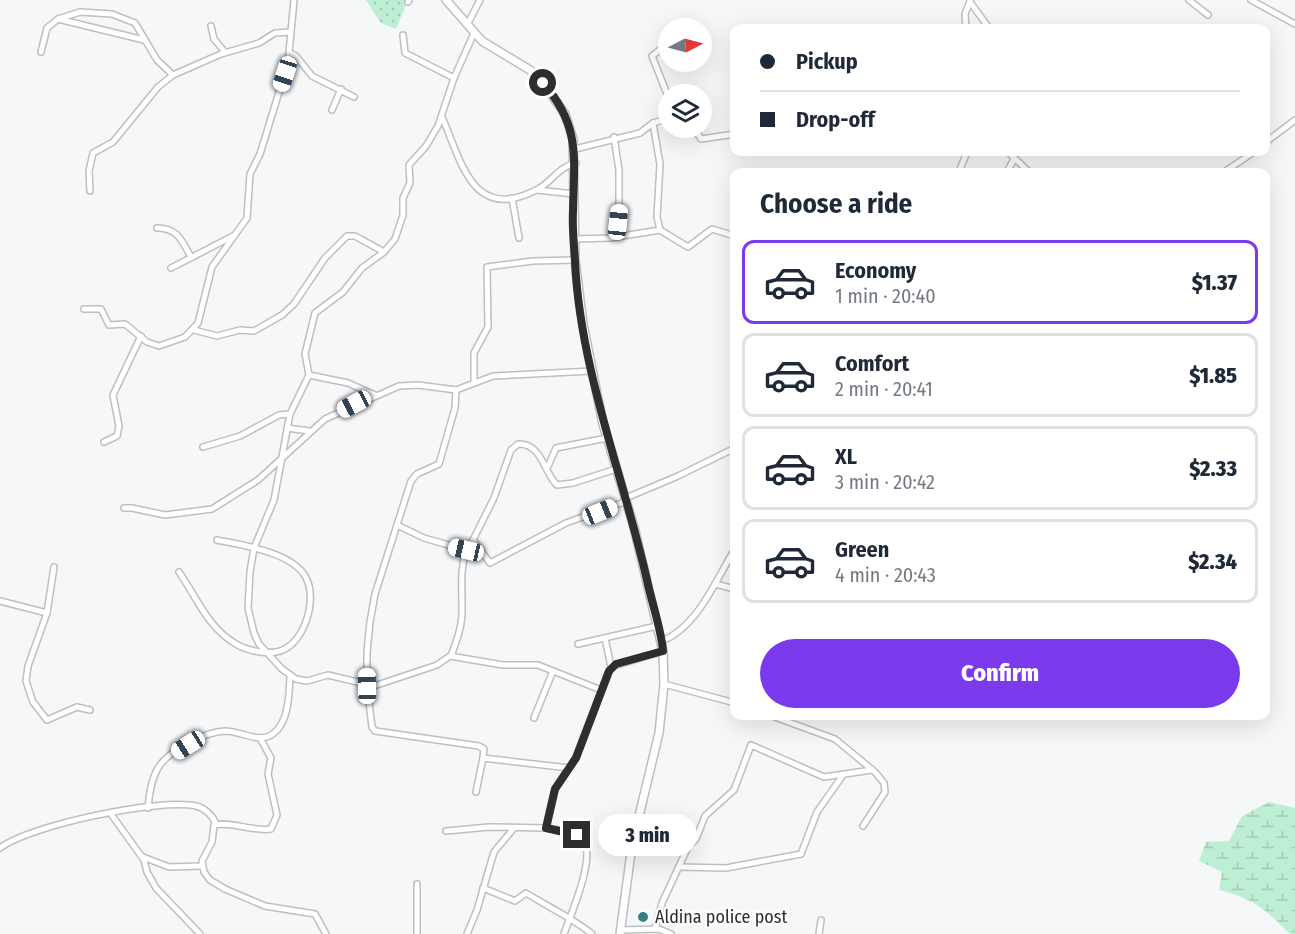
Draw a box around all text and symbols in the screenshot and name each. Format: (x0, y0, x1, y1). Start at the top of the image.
north arrow (658, 18, 712, 72)
map controls (658, 18, 712, 138)
text: Pickup (796, 48, 858, 75)
car (271, 54, 299, 94)
route start (529, 69, 556, 96)
button: layers (658, 84, 712, 138)
text: Drop-off (796, 106, 875, 133)
text: Choose a ride (760, 188, 912, 220)
car (607, 203, 629, 241)
icon: car (763, 255, 817, 309)
text: Economy (835, 257, 916, 284)
text: $1.37 (1192, 269, 1237, 296)
text: 1 min · 20:40 (835, 284, 936, 308)
icon: car (763, 348, 817, 402)
text: Comfort (835, 350, 909, 377)
text: $1.85 (1189, 362, 1237, 389)
text: 2 min · 20:41 (835, 377, 933, 401)
car (334, 388, 374, 420)
icon: car (763, 441, 817, 495)
text: XL (835, 443, 857, 470)
text: $2.33 (1189, 455, 1237, 482)
text: 3 min · 20:42 (835, 470, 935, 494)
car (580, 497, 620, 527)
icon: car (763, 534, 817, 588)
text: Green (835, 536, 889, 563)
car (446, 537, 486, 563)
text: $2.34 (1188, 548, 1237, 575)
text: 4 min · 20:43 (835, 563, 936, 587)
button: Confirm (760, 639, 1240, 708)
car (358, 668, 376, 704)
car (168, 728, 208, 762)
callout: 3 min (598, 814, 697, 856)
route end (563, 821, 590, 848)
text: 3 min (625, 823, 670, 847)
place label: Aldina police post (655, 906, 787, 928)
marker: Aldina police post (636, 910, 650, 924)

